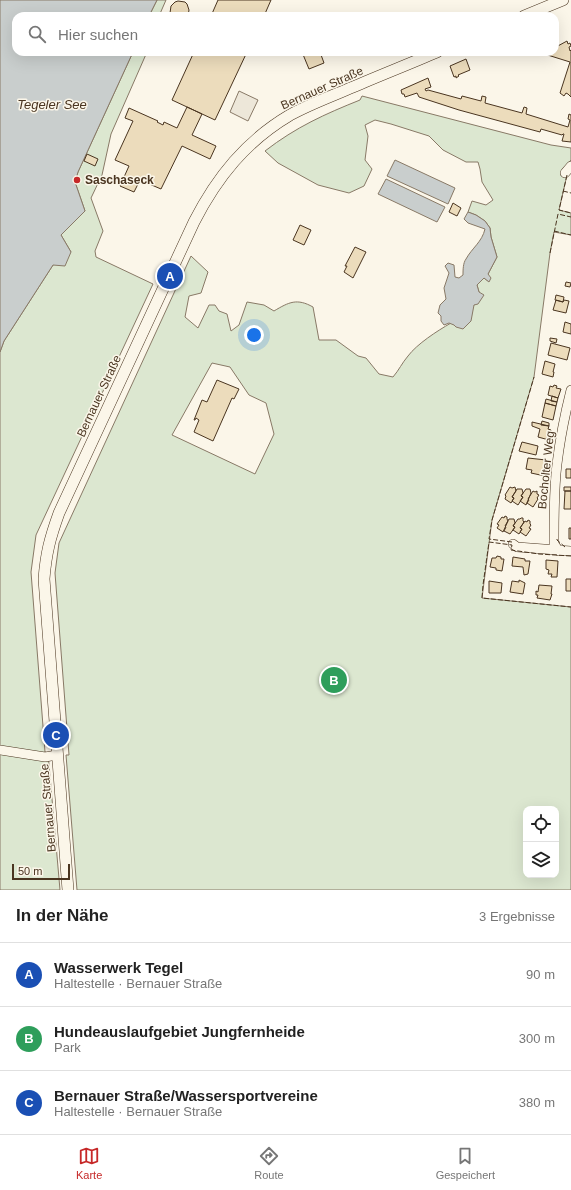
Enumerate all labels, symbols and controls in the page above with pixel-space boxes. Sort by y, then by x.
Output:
search box [12,12,559,56]
icon: search [26,23,48,45]
text: Hier suchen [58,26,138,43]
street label: Bernauer Straße [279,63,366,112]
water label: Tegeler See [17,97,87,112]
place label: Saschaseck [85,173,154,187]
marker: Saschaseck [72,175,82,185]
pin: A [157,261,183,291]
your location [244,325,264,345]
street label: Bernauer Straße [74,353,124,439]
street label: Bocholter Weg [535,430,557,510]
pin: B [321,665,347,695]
pin: C [43,720,69,750]
street label: Bernauer Straße [37,763,59,853]
map controls [523,806,559,878]
button: locate [523,806,559,842]
button: layers [523,842,559,878]
scale bar [12,862,70,881]
text: 50 m [18,865,42,877]
text: In der Nähe [16,906,109,925]
text: 3 Ergebnisse [479,909,555,924]
text: Wasserwerk Tegel [54,959,183,976]
text: A [24,967,34,982]
text: 90 m [526,967,555,982]
text: Haltestelle · Bernauer Straße [54,976,222,991]
text: Hundeauslaufgebiet Jungfernheide [54,1023,305,1040]
text: B [24,1031,34,1046]
text: 300 m [519,1031,555,1046]
text: Park [54,1040,81,1055]
text: Bernauer Straße/Wassersportvereine [54,1087,318,1104]
text: C [24,1095,34,1110]
text: 380 m [519,1095,555,1110]
text: Haltestelle · Bernauer Straße [54,1104,222,1119]
tab: Karte [76,1145,102,1181]
tab: Route [254,1145,284,1181]
tab: Gespeichert [436,1145,495,1181]

